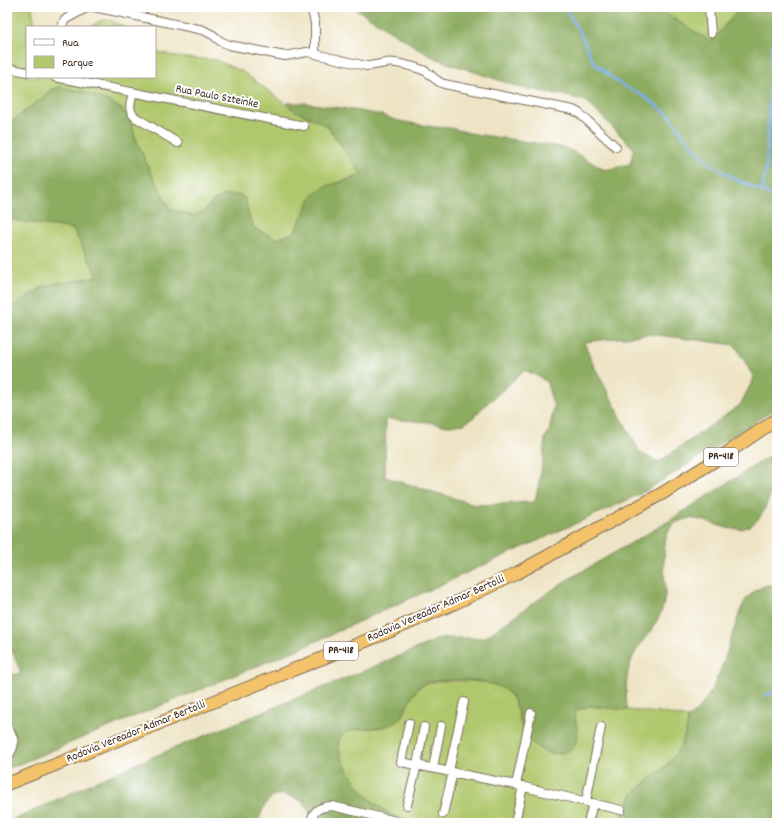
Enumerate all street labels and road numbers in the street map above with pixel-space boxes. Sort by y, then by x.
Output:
street label: Rua Paulo Szteinke [174,81,260,113]
road number: PR-418 [704,448,738,466]
street label: Rodovia Vereador Admar Bertolli [365,571,507,647]
road number: PR-418 [324,642,358,660]
street label: Rodovia Vereador Admar Bertolli [64,696,208,768]

